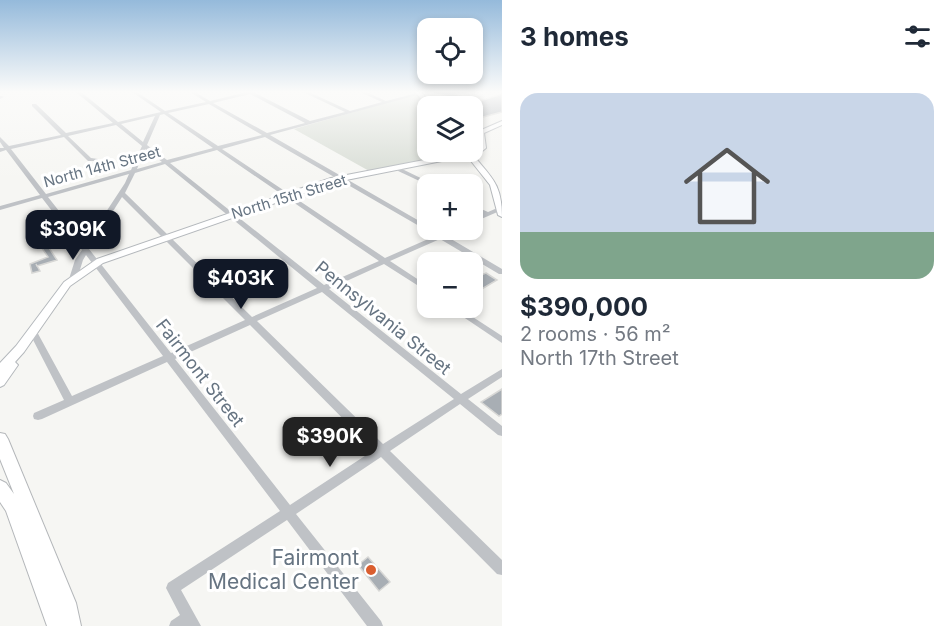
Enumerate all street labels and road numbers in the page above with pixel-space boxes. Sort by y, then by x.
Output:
street label: North 14th Street [41,142,163,191]
street label: North 15th Street [229,170,349,223]
street label: Pennsylvania Street [311,256,455,379]
street label: Fairmont Street [152,315,249,431]

